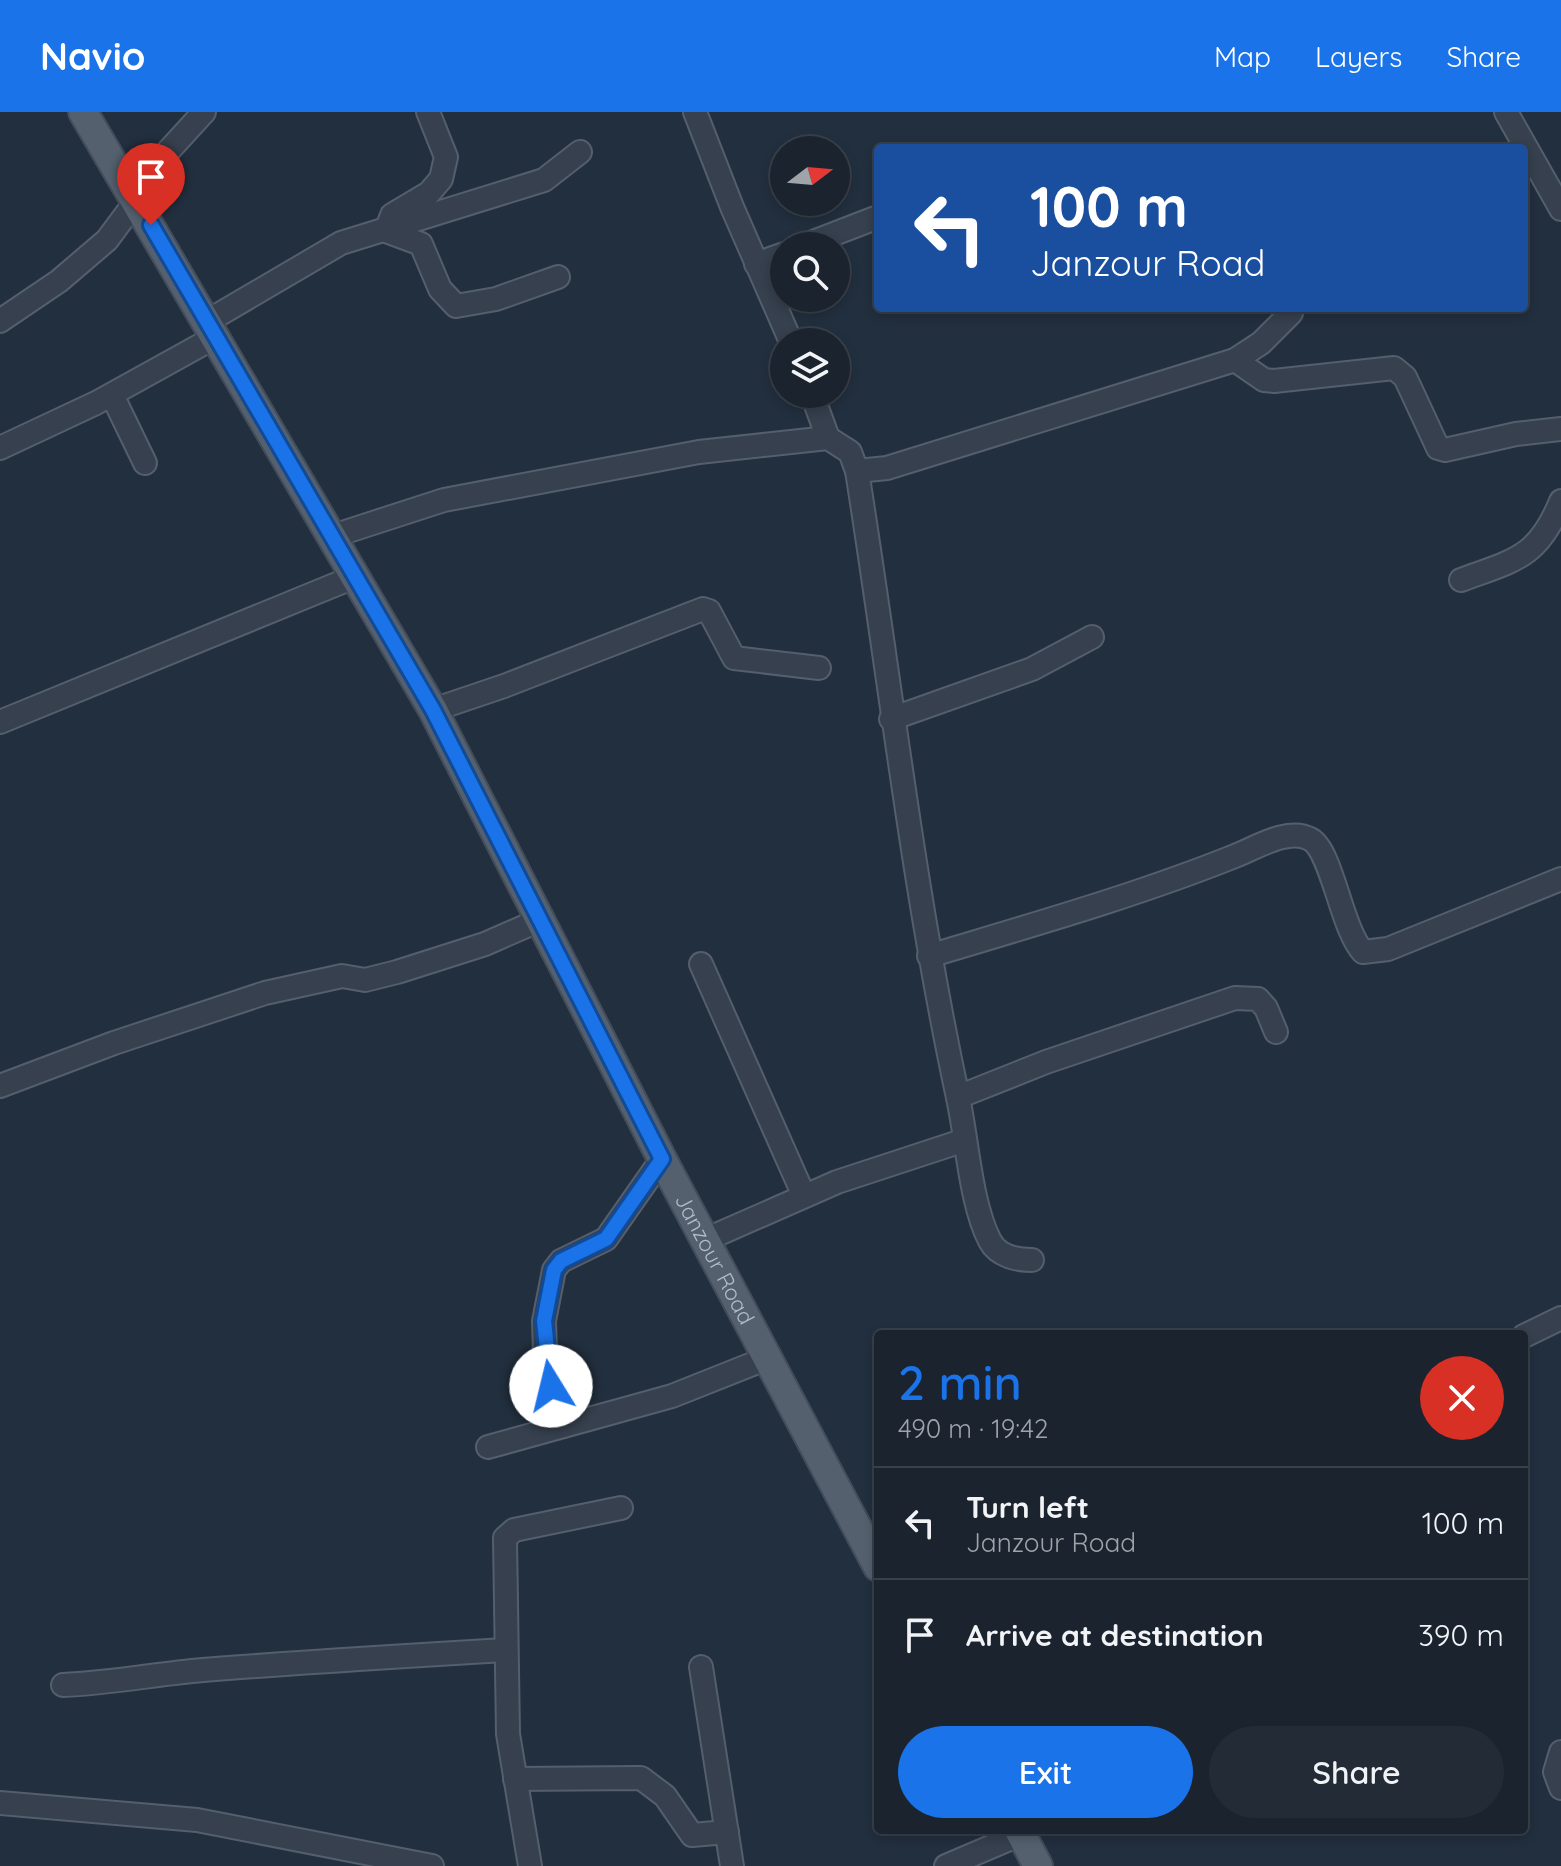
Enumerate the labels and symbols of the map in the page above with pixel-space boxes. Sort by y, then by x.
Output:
north arrow [770,136,850,216]
pin [117,143,185,225]
street label: Janzour Road [669,1189,761,1329]
position arrow [509,1344,593,1428]

